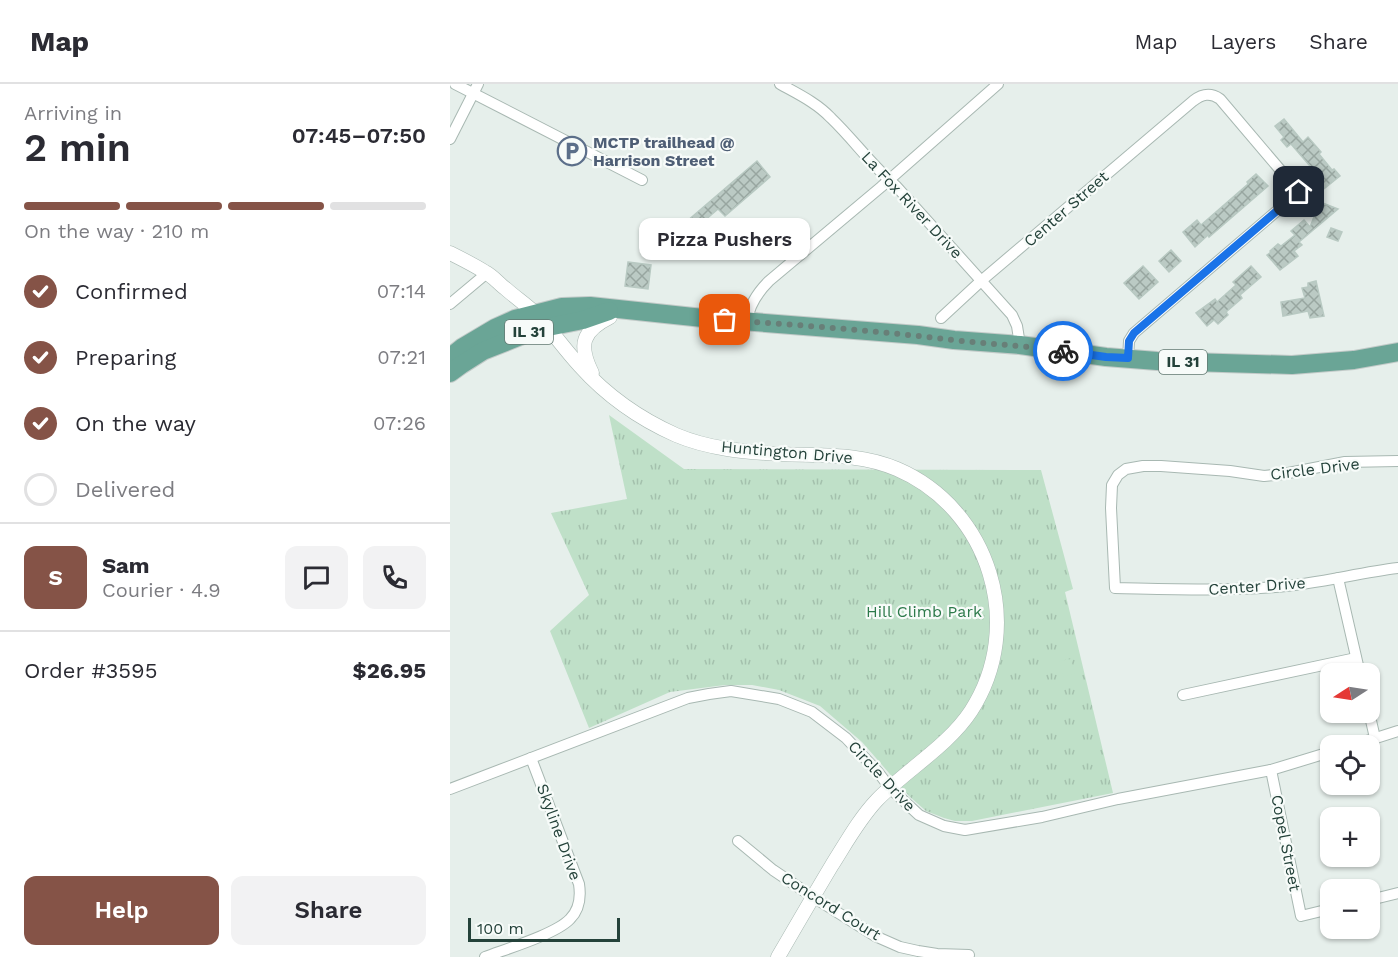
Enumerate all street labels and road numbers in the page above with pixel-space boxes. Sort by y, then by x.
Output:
street label: La Fox River Drive [858,148,966,262]
street label: Center Street [1020,167,1112,251]
road number: IL 31 [505,320,553,344]
road number: IL 31 [1159,350,1207,374]
street label: Huntington Drive [720,437,854,467]
street label: Circle Drive [1269,454,1361,484]
street label: Center Drive [1208,573,1306,599]
street label: Circle Drive [844,737,920,815]
street label: Skyline Drive [533,781,585,883]
street label: Copel Street [1267,793,1305,893]
street label: Concord Court [778,868,885,944]

